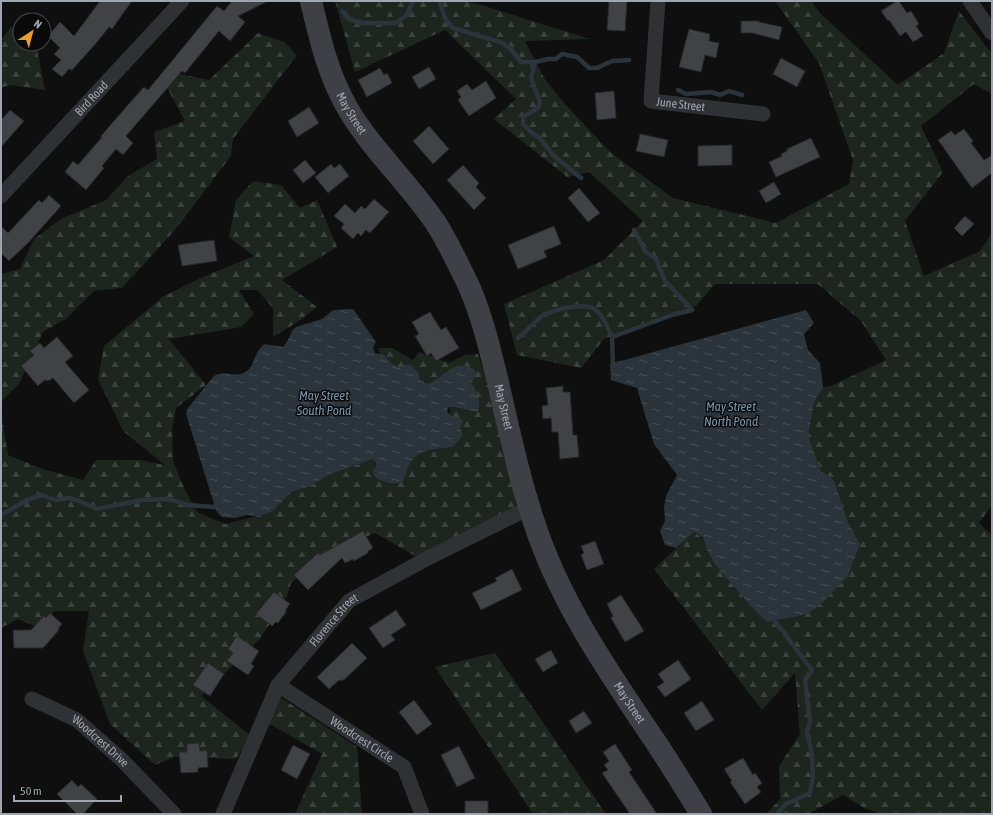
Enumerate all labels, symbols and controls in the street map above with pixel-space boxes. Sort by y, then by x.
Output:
north arrow [12,12,52,52]
text: N [32,17,44,31]
street label: Bird Road [72,78,111,119]
street label: May Street [333,90,370,137]
street label: June Street [655,95,706,114]
street label: May Street [492,383,516,432]
water label: May Street South Pond [296,388,351,418]
water label: May Street North Pond [704,399,758,429]
street label: Florence Street [307,590,361,649]
street label: May Street [611,680,648,727]
street label: Woodcrest Drive [70,712,132,770]
street label: Woodcrest Circle [327,714,396,765]
scale bar [14,777,121,803]
text: 50 m [20,784,42,798]

